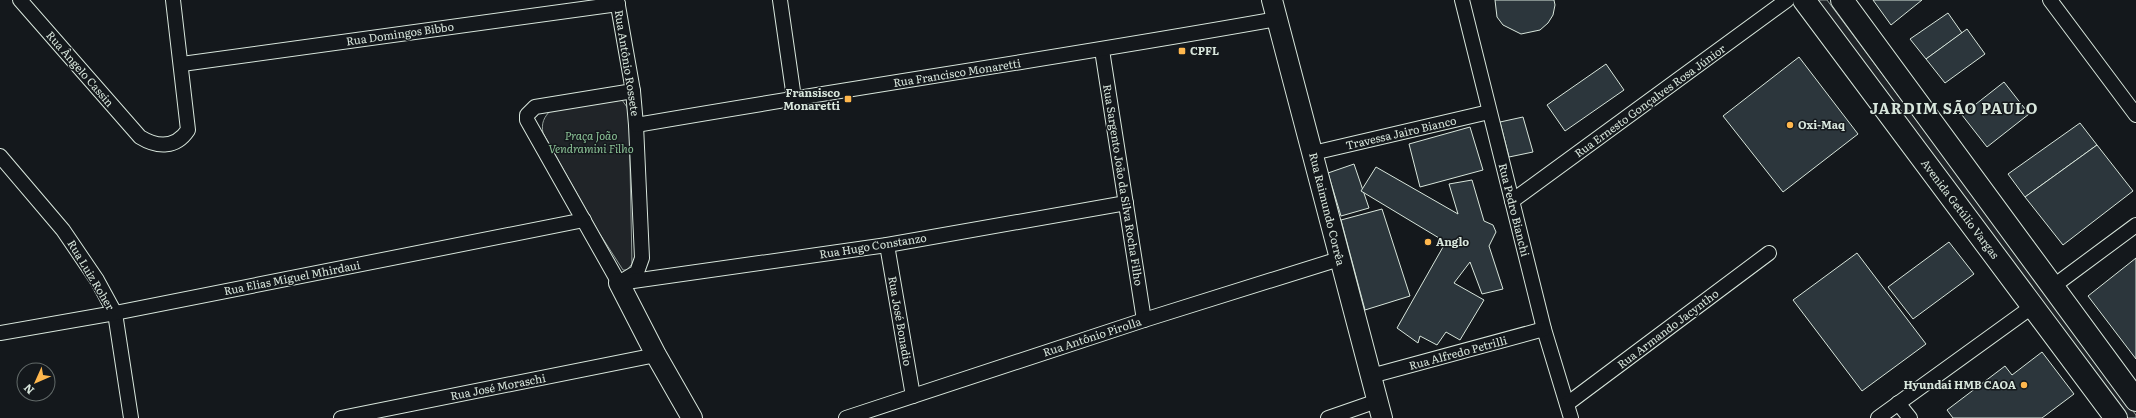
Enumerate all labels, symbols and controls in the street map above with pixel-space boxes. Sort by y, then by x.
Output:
street label: Rua Antônio Rossete [612,9,644,117]
street label: Rua Domingos Bibbo [345,18,455,48]
street label: Rua Ângelo Cassin [43,27,118,110]
street label: Rua Ernesto Gonçalves Rosa Júnior [1571,39,1729,161]
place label: CPFL [1190,42,1219,58]
marker: CPFL [1177,46,1187,56]
street label: Rua Francisco Monaretti [892,54,1022,90]
street label: Rua Sargento João da Silva Rocha Filho [1100,83,1148,287]
place label: Fransisco Monaretti [783,84,840,113]
marker: Fransisco Monaretti [843,94,853,104]
district label: JARDIM SÃO PAULO [1870,96,2038,119]
street label: Travessa Jairo Bianco [1344,111,1458,153]
place label: Oxi-Maq [1798,116,1845,132]
marker: Oxi-Maq [1785,120,1795,130]
park label: Praça João Vendramini Filho [548,127,634,156]
street label: Rua Raimundo Corrêa [1306,151,1350,267]
street label: Avenida Getúlio Vargas [1918,155,2004,262]
street label: Rua Pedro Bianchi [1496,161,1534,258]
street label: Rua Hugo Constanzo [818,229,928,261]
place label: Anglo [1436,233,1469,249]
street label: Rua Luiz Roher [65,236,120,313]
marker: Anglo [1423,237,1433,247]
street label: Rua Elias Miguel Mhirdaui [222,256,362,298]
street label: Rua José Bonadio [885,275,917,367]
street label: Rua Armando Jacyntho [1613,285,1721,372]
street label: Rua Antônio Pirolla [1040,313,1143,360]
street label: Rua Alfredo Petrilli [1407,331,1509,373]
north arrow [16,362,56,402]
street label: Rua José Moraschi [449,369,547,403]
place label: Hyundai HMB CAOA [1904,376,2017,392]
marker: Hyundai HMB CAOA [2019,380,2029,390]
text: N [19,381,37,399]

